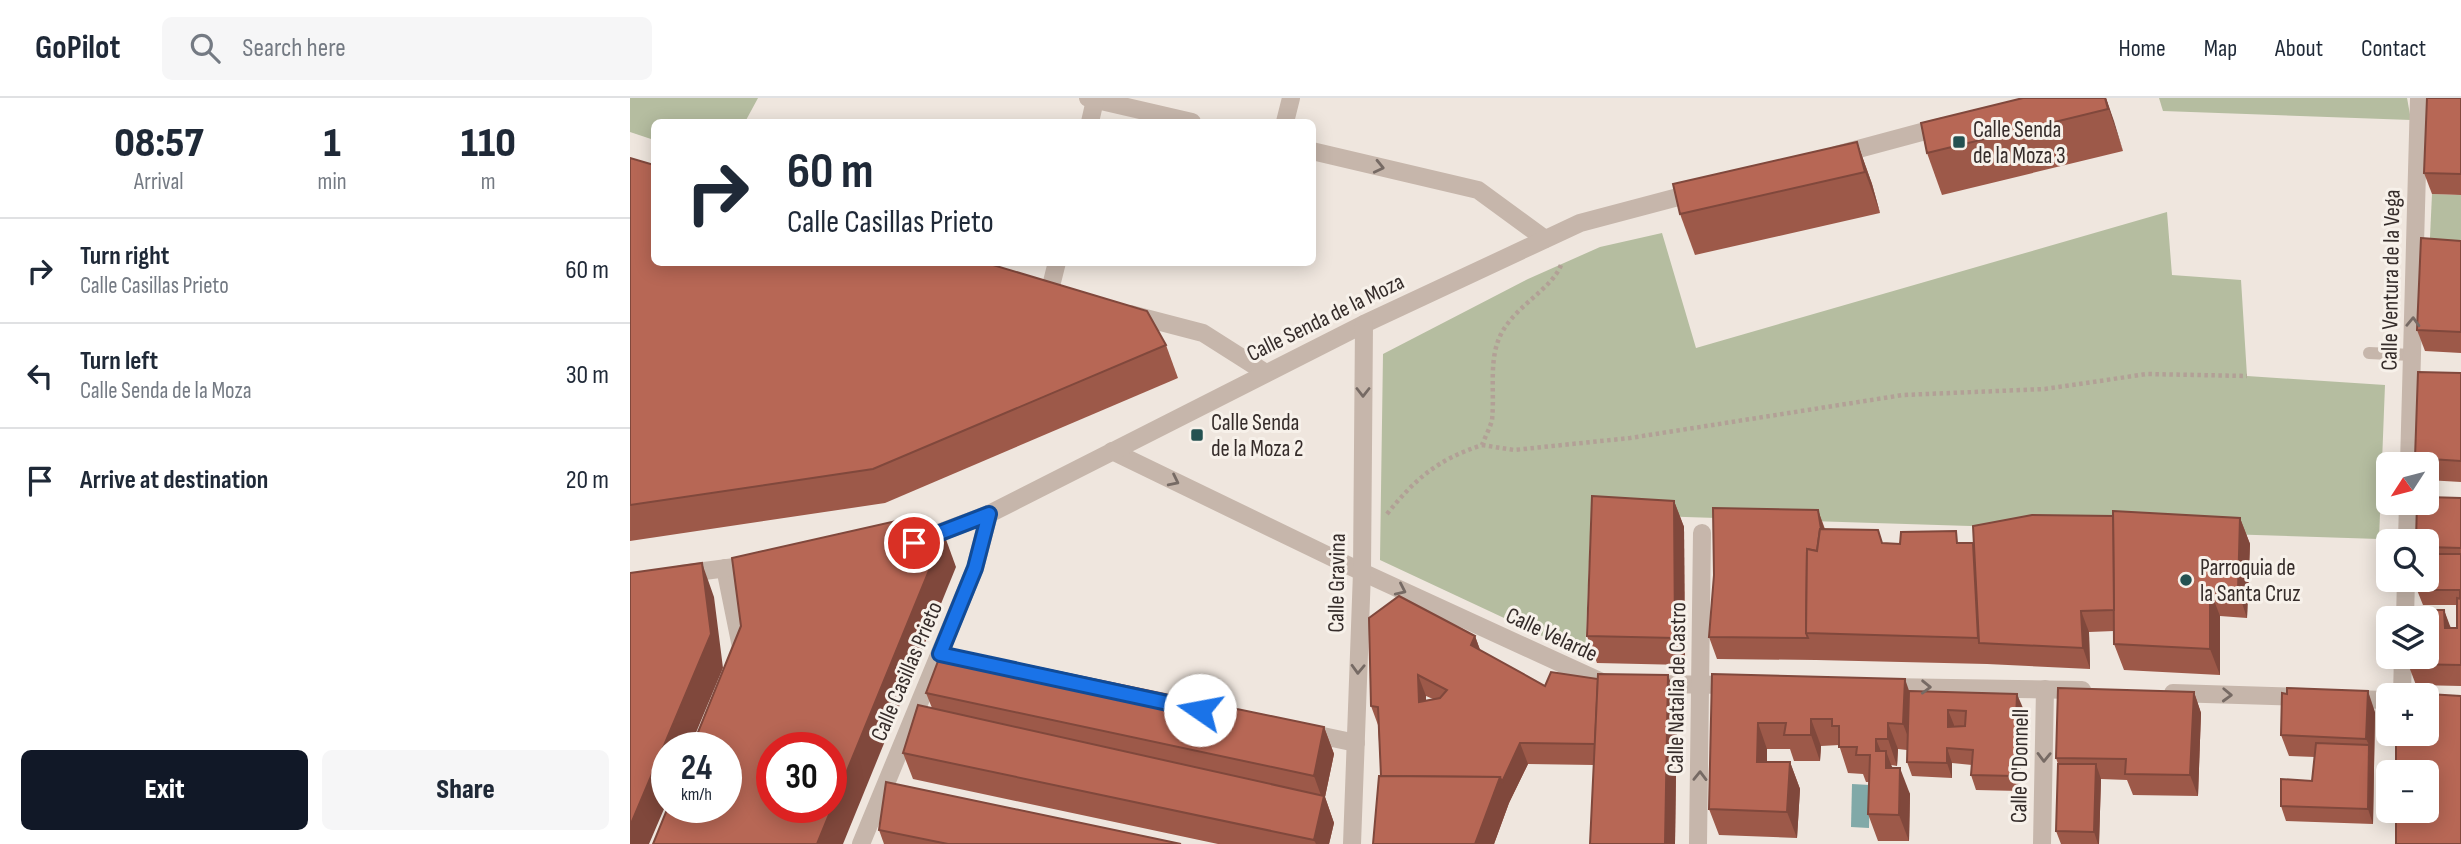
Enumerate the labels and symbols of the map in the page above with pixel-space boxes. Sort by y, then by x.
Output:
place label: Calle Senda de la Moza 3 [1973,116,2066,170]
marker: Calle Senda de la Moza 3 [1951,134,1967,150]
one-way arrow [1373,158,1385,173]
street label: Calle Ventura de la Vega [2375,189,2407,371]
street label: Calle Senda de la Moza [1242,268,1409,368]
one-way arrow [2405,316,2421,327]
one-way arrow [1355,387,1371,398]
place label: Calle Senda de la Moza 2 [1211,409,1304,463]
marker: Calle Senda de la Moza 2 [1189,427,1205,443]
north arrow [2376,452,2440,514]
one-way arrow [1167,473,1179,487]
pin [884,513,944,573]
street label: Calle Gravina [1322,533,1352,633]
place label: Parroquia de la Santa Cruz [2200,554,2300,608]
marker: Parroquia de la Santa Cruz [2178,572,2194,588]
one-way arrow [1394,582,1406,596]
street label: Calle Casillas Prieto [865,597,949,745]
street label: Calle Velarde [1501,601,1602,668]
street label: Calle Natalia de Castro [1661,602,1692,774]
one-way arrow [1351,663,1366,674]
position arrow [1163,673,1237,747]
one-way arrow [1921,680,1932,695]
one-way arrow [2222,687,2233,702]
street label: Calle O'Donnell [2005,709,2035,823]
speed limit sign: 30 [756,732,847,823]
one-way arrow [2036,752,2051,763]
one-way arrow [1692,770,1707,781]

